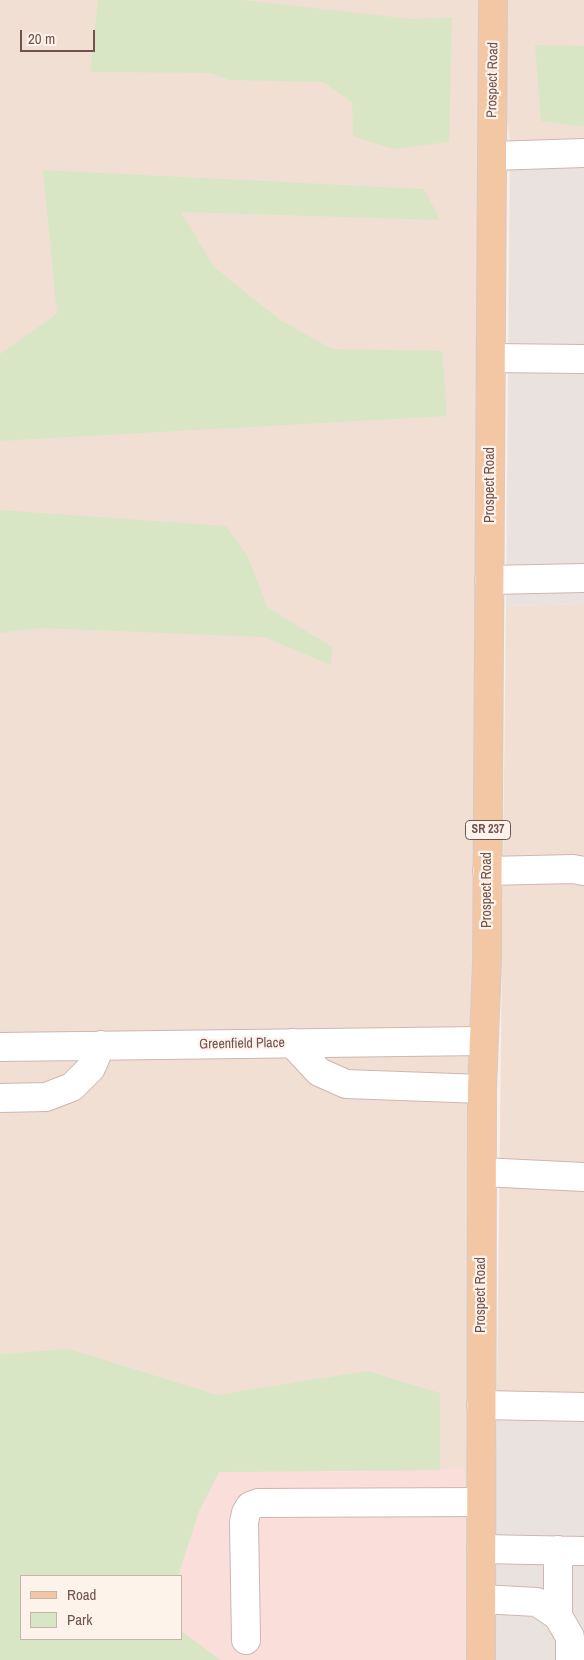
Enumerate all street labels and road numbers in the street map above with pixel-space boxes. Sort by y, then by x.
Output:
street label: Prospect Road [484,42,502,118]
street label: Prospect Road [482,447,498,523]
road number: SR 237 [466,820,510,840]
street label: Prospect Road [479,852,495,928]
street label: Greenfield Place [199,1035,285,1053]
street label: Prospect Road [473,1257,489,1333]

